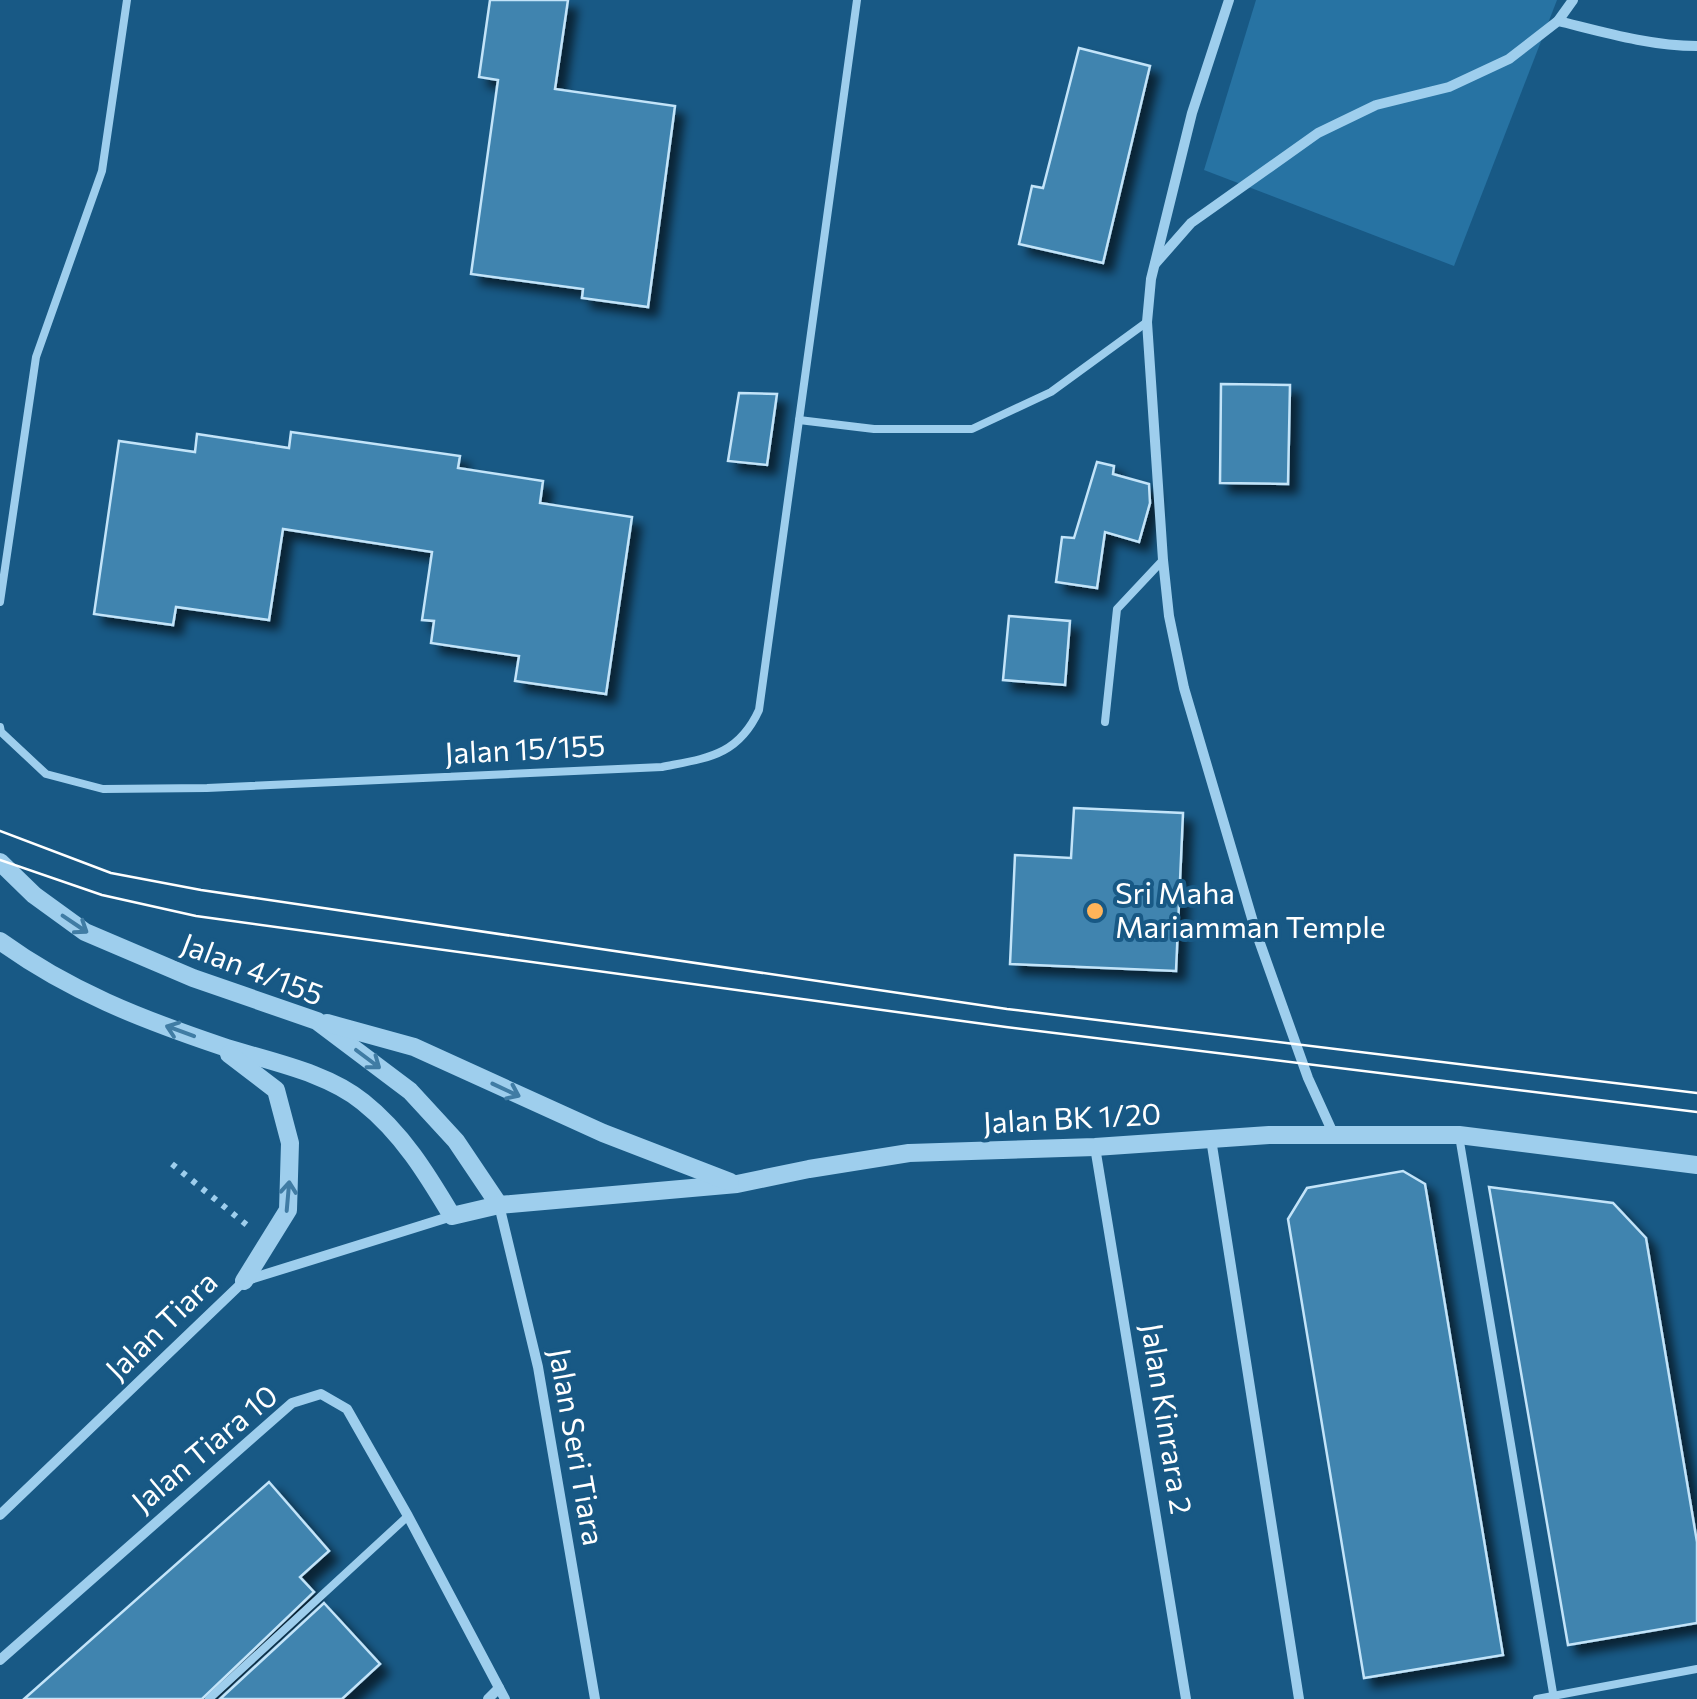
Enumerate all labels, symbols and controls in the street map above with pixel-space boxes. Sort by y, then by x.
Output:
street label: Jalan 15/155 [444,725,606,770]
place label: Sri Maha Mariamman Temple [1115,873,1386,944]
marker: Sri Maha Mariamman Temple [1084,900,1106,922]
one-way arrow [60,913,88,934]
street label: Jalan 4/155 [177,924,329,1012]
one-way arrow [166,1021,197,1039]
one-way arrow [354,1049,381,1070]
one-way arrow [490,1081,520,1100]
street label: Jalan BK 1/20 [982,1093,1162,1140]
one-way arrow [278,1180,297,1213]
street label: Jalan Tiara [97,1262,224,1386]
street label: Jalan Kinrara 2 [1135,1320,1202,1517]
street label: Jalan Seri Tiara [543,1345,614,1548]
street label: Jalan Tiara 10 [123,1375,284,1519]

